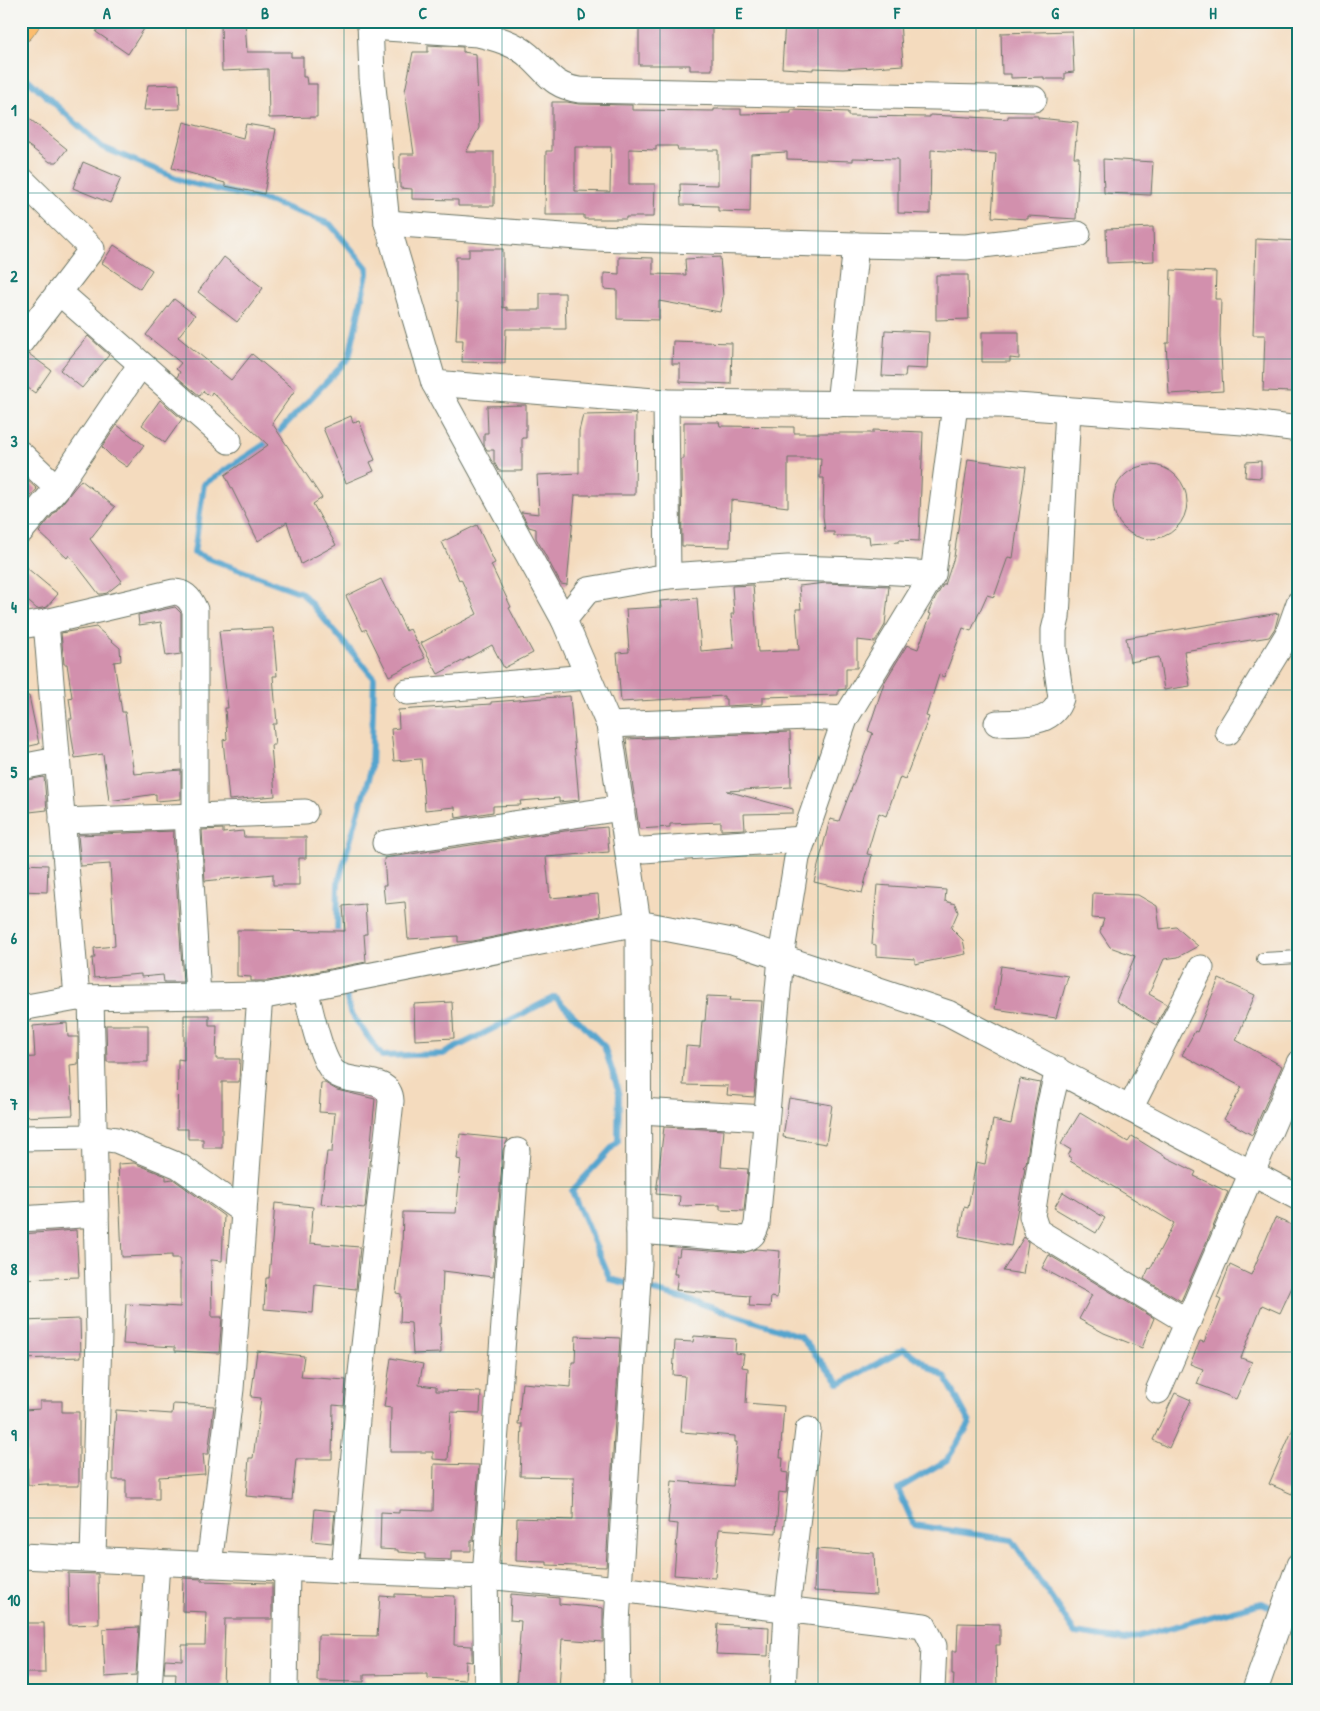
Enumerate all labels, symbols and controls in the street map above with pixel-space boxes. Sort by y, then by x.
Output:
text: A [103,2,111,24]
text: B [261,2,269,24]
text: C [419,2,428,24]
text: D [577,2,585,24]
text: E [735,2,743,24]
text: F [893,2,901,24]
text: G [1051,2,1059,24]
text: H [1209,2,1217,24]
text: 1 [11,99,17,121]
text: 2 [10,265,18,287]
text: 3 [10,430,18,452]
text: 4 [11,596,17,618]
text: 5 [11,761,18,783]
text: 6 [11,927,18,949]
text: 7 [9,1093,18,1115]
text: 8 [11,1258,18,1280]
text: 9 [11,1424,17,1446]
text: 10 [8,1589,20,1611]

